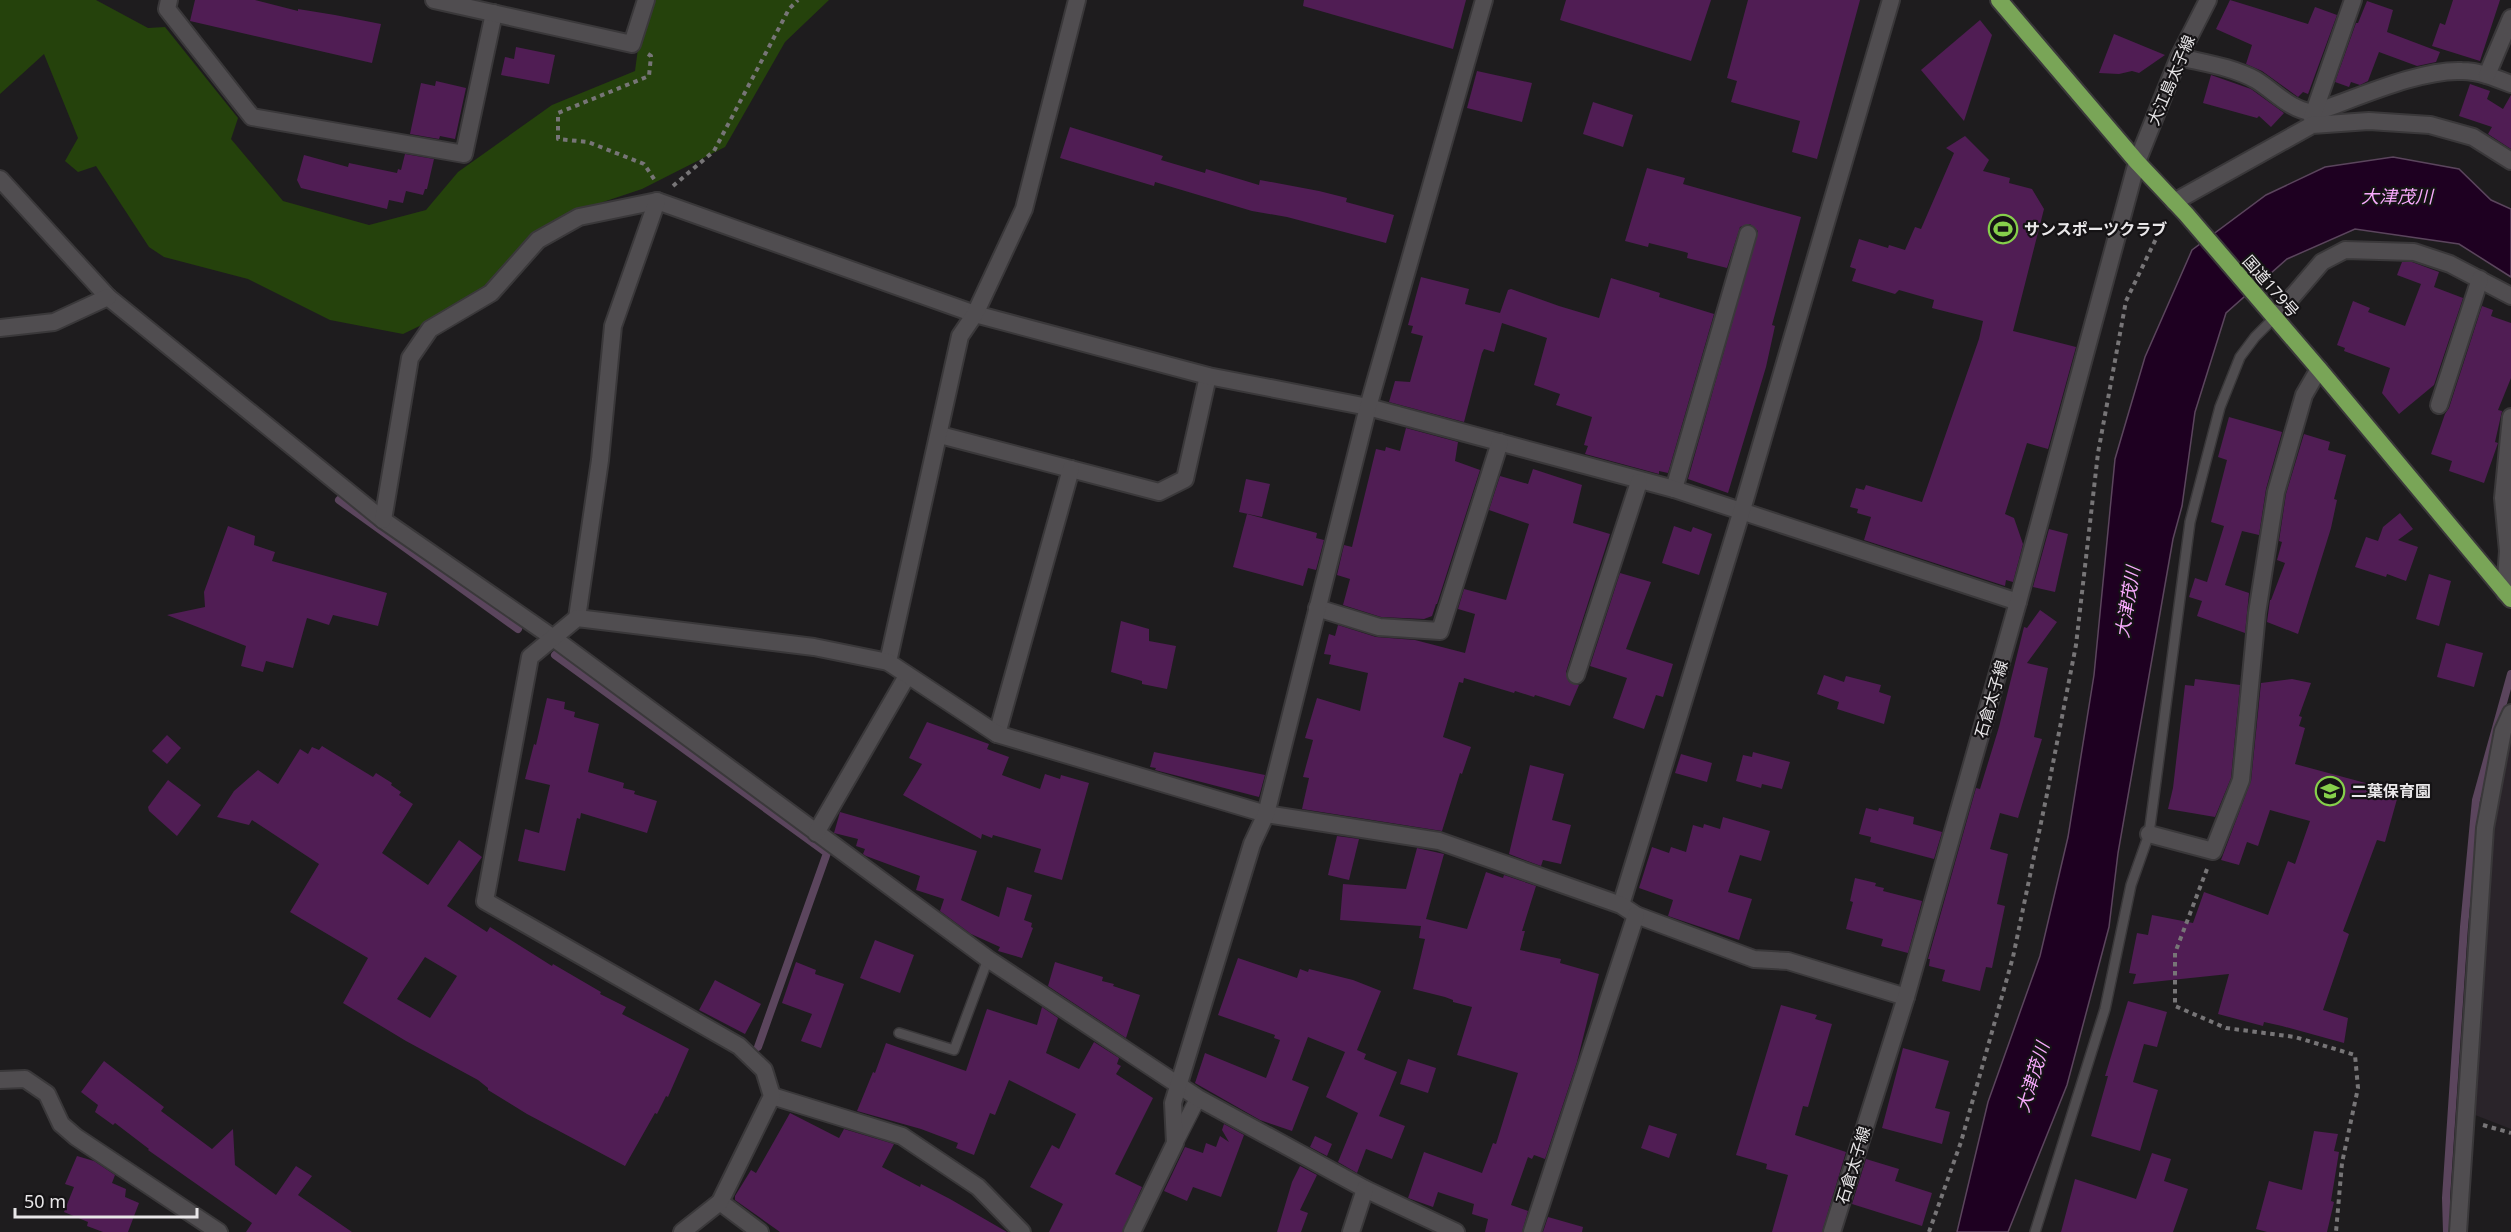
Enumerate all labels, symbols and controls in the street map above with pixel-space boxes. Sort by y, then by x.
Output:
street label: 大江島太子線 [2142,32,2200,128]
water label: 大津茂川 [2361,184,2435,208]
sports icon: サンスポーツクラブ [1987,213,2019,245]
place label: サンスポーツクラブ [2024,218,2167,240]
street label: 国道179号 [2238,250,2304,322]
water label: 大津茂川 [2110,563,2145,639]
street label: 石倉太子線 [1969,658,2013,740]
school or university icon: 二葉保育園 [2314,775,2346,807]
place label: 二葉保育園 [2351,780,2431,802]
water label: 大津茂川 [2010,1037,2055,1115]
street label: 石倉太子線 [1831,1124,1875,1206]
scale bar [15,1181,196,1219]
text: 50 m [24,1189,66,1213]

